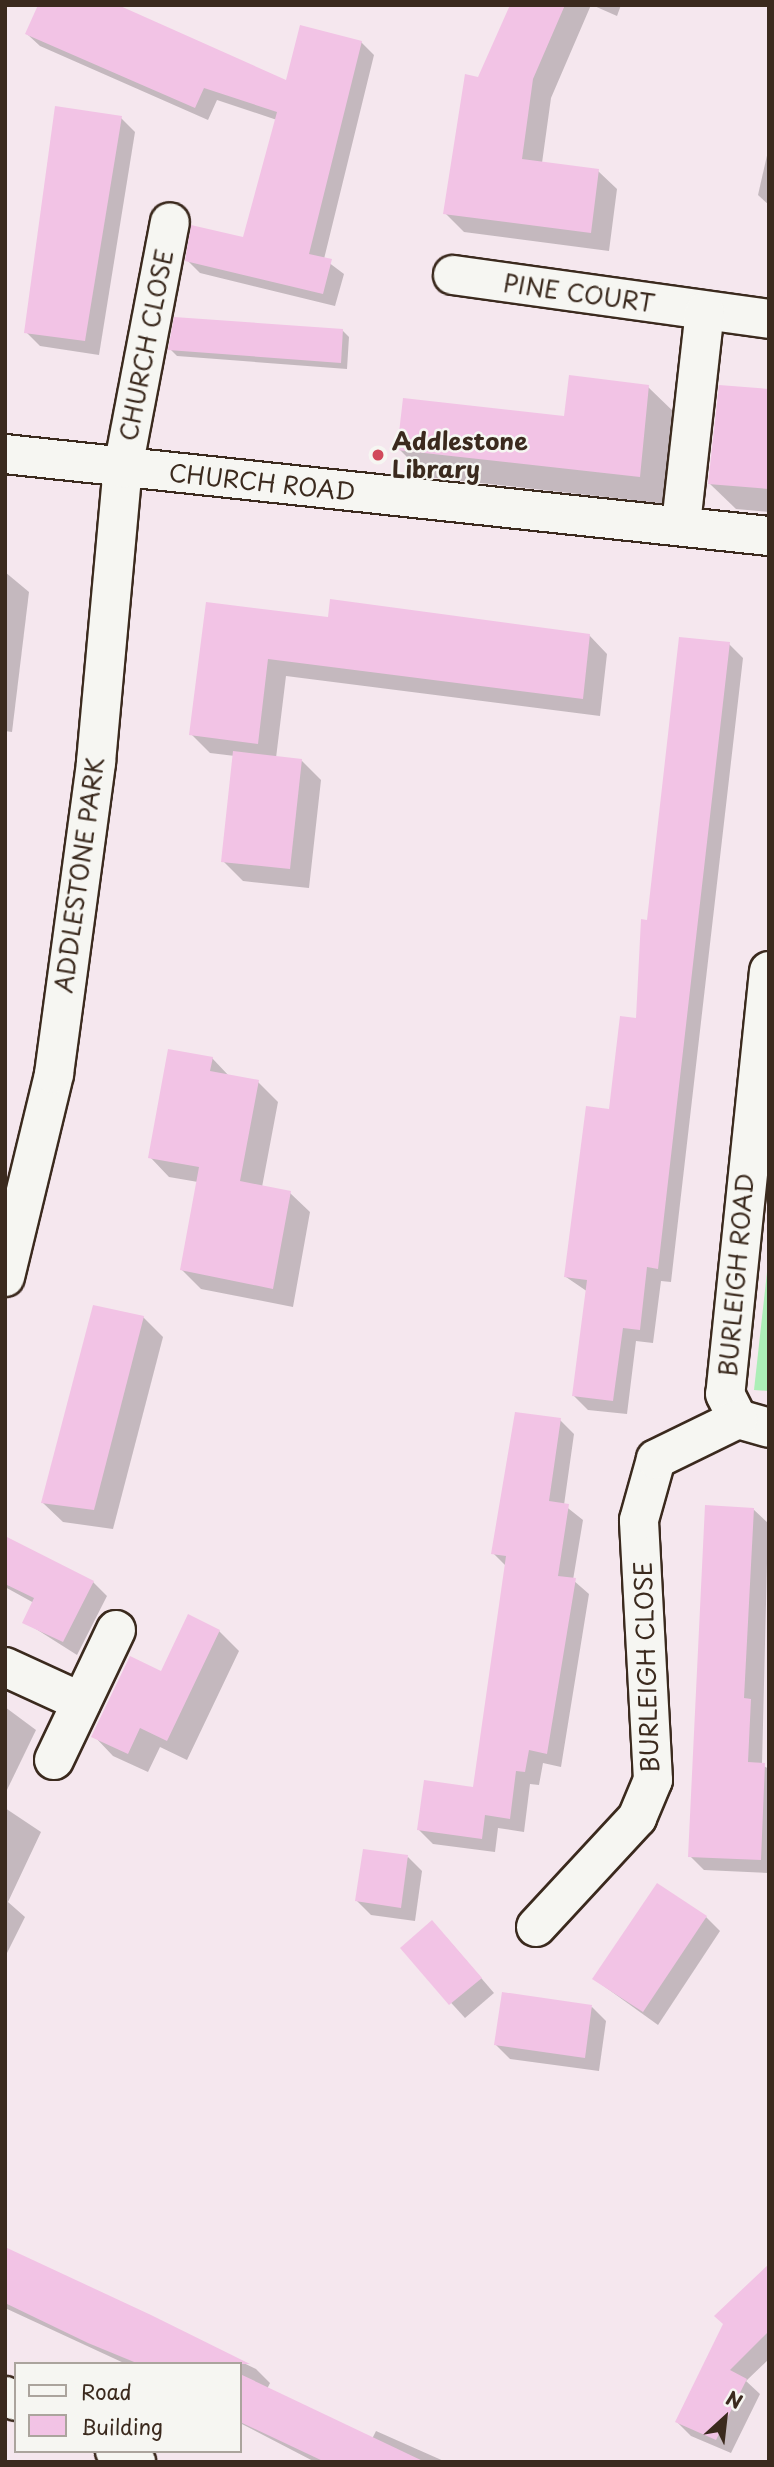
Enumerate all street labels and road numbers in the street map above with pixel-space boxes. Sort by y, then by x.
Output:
street label: CHURCH CLOSE [113,246,179,444]
street label: PINE COURT [502,268,656,318]
street label: CHURCH ROAD [166,458,358,506]
street label: ADDLESTONE PARK [48,755,110,995]
street label: BURLEIGH ROAD [713,1171,759,1379]
street label: BURLEIGH CLOSE [628,1560,664,1774]

